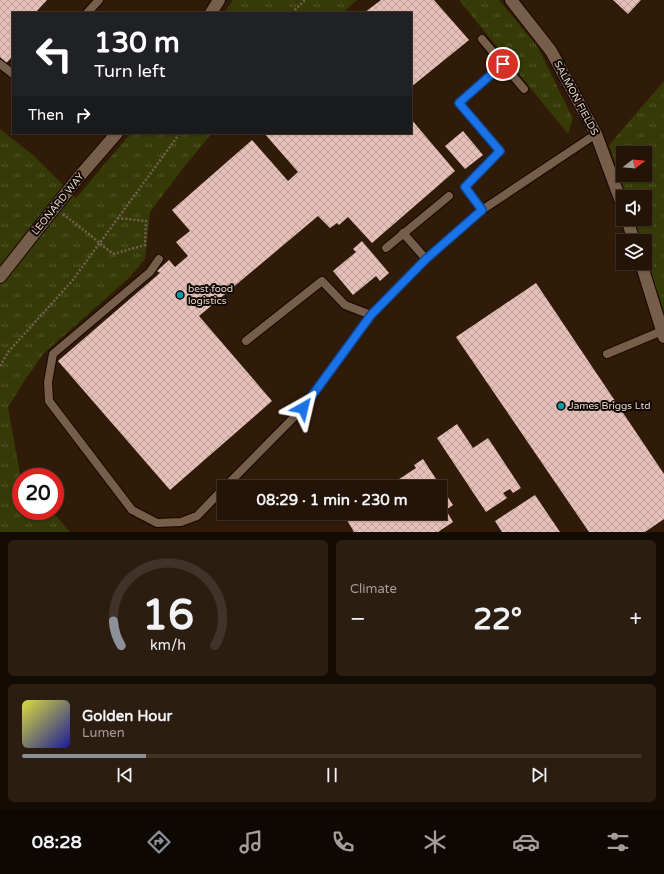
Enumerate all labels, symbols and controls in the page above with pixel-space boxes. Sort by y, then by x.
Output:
text: 130 m [94,26,180,60]
icon: left [28,28,80,80]
pin [486,47,520,81]
icon: arrive [492,53,514,75]
street label: SALMON FIELDS [551,59,601,137]
text: Turn left [94,60,166,82]
icon: right [72,104,94,126]
text: Then [28,106,64,124]
north arrow [616,146,652,182]
map controls [616,146,652,270]
street label: LEONARD WAY [29,170,87,237]
button: sound [616,190,652,226]
button: layers [616,234,652,270]
place label: best food logistics [188,283,233,307]
marker: best food logistics [175,290,185,300]
position arrow [282,387,324,429]
place label: James Briggs Ltd [569,400,651,412]
marker: James Briggs Ltd [556,401,566,411]
speed limit sign: 20 [12,468,64,520]
text: 08:29 · 1 min · 230 m [257,491,407,509]
text: Climate [350,581,397,597]
text: 16 [142,591,194,641]
text: 22° [473,601,522,638]
text: − [350,606,366,632]
text: + [630,606,642,632]
text: km/h [150,637,186,654]
text: Golden Hour [82,707,172,725]
text: Lumen [82,725,125,741]
icon: previous [114,764,136,786]
icon: pause [321,764,343,786]
icon: next [528,764,550,786]
icon: directions [145,828,173,856]
icon: music [237,828,265,856]
icon: phone [329,828,357,856]
icon: climate [421,828,449,856]
icon: car [512,828,540,856]
icon: filters [604,828,632,856]
text: 08:28 [32,831,82,853]

